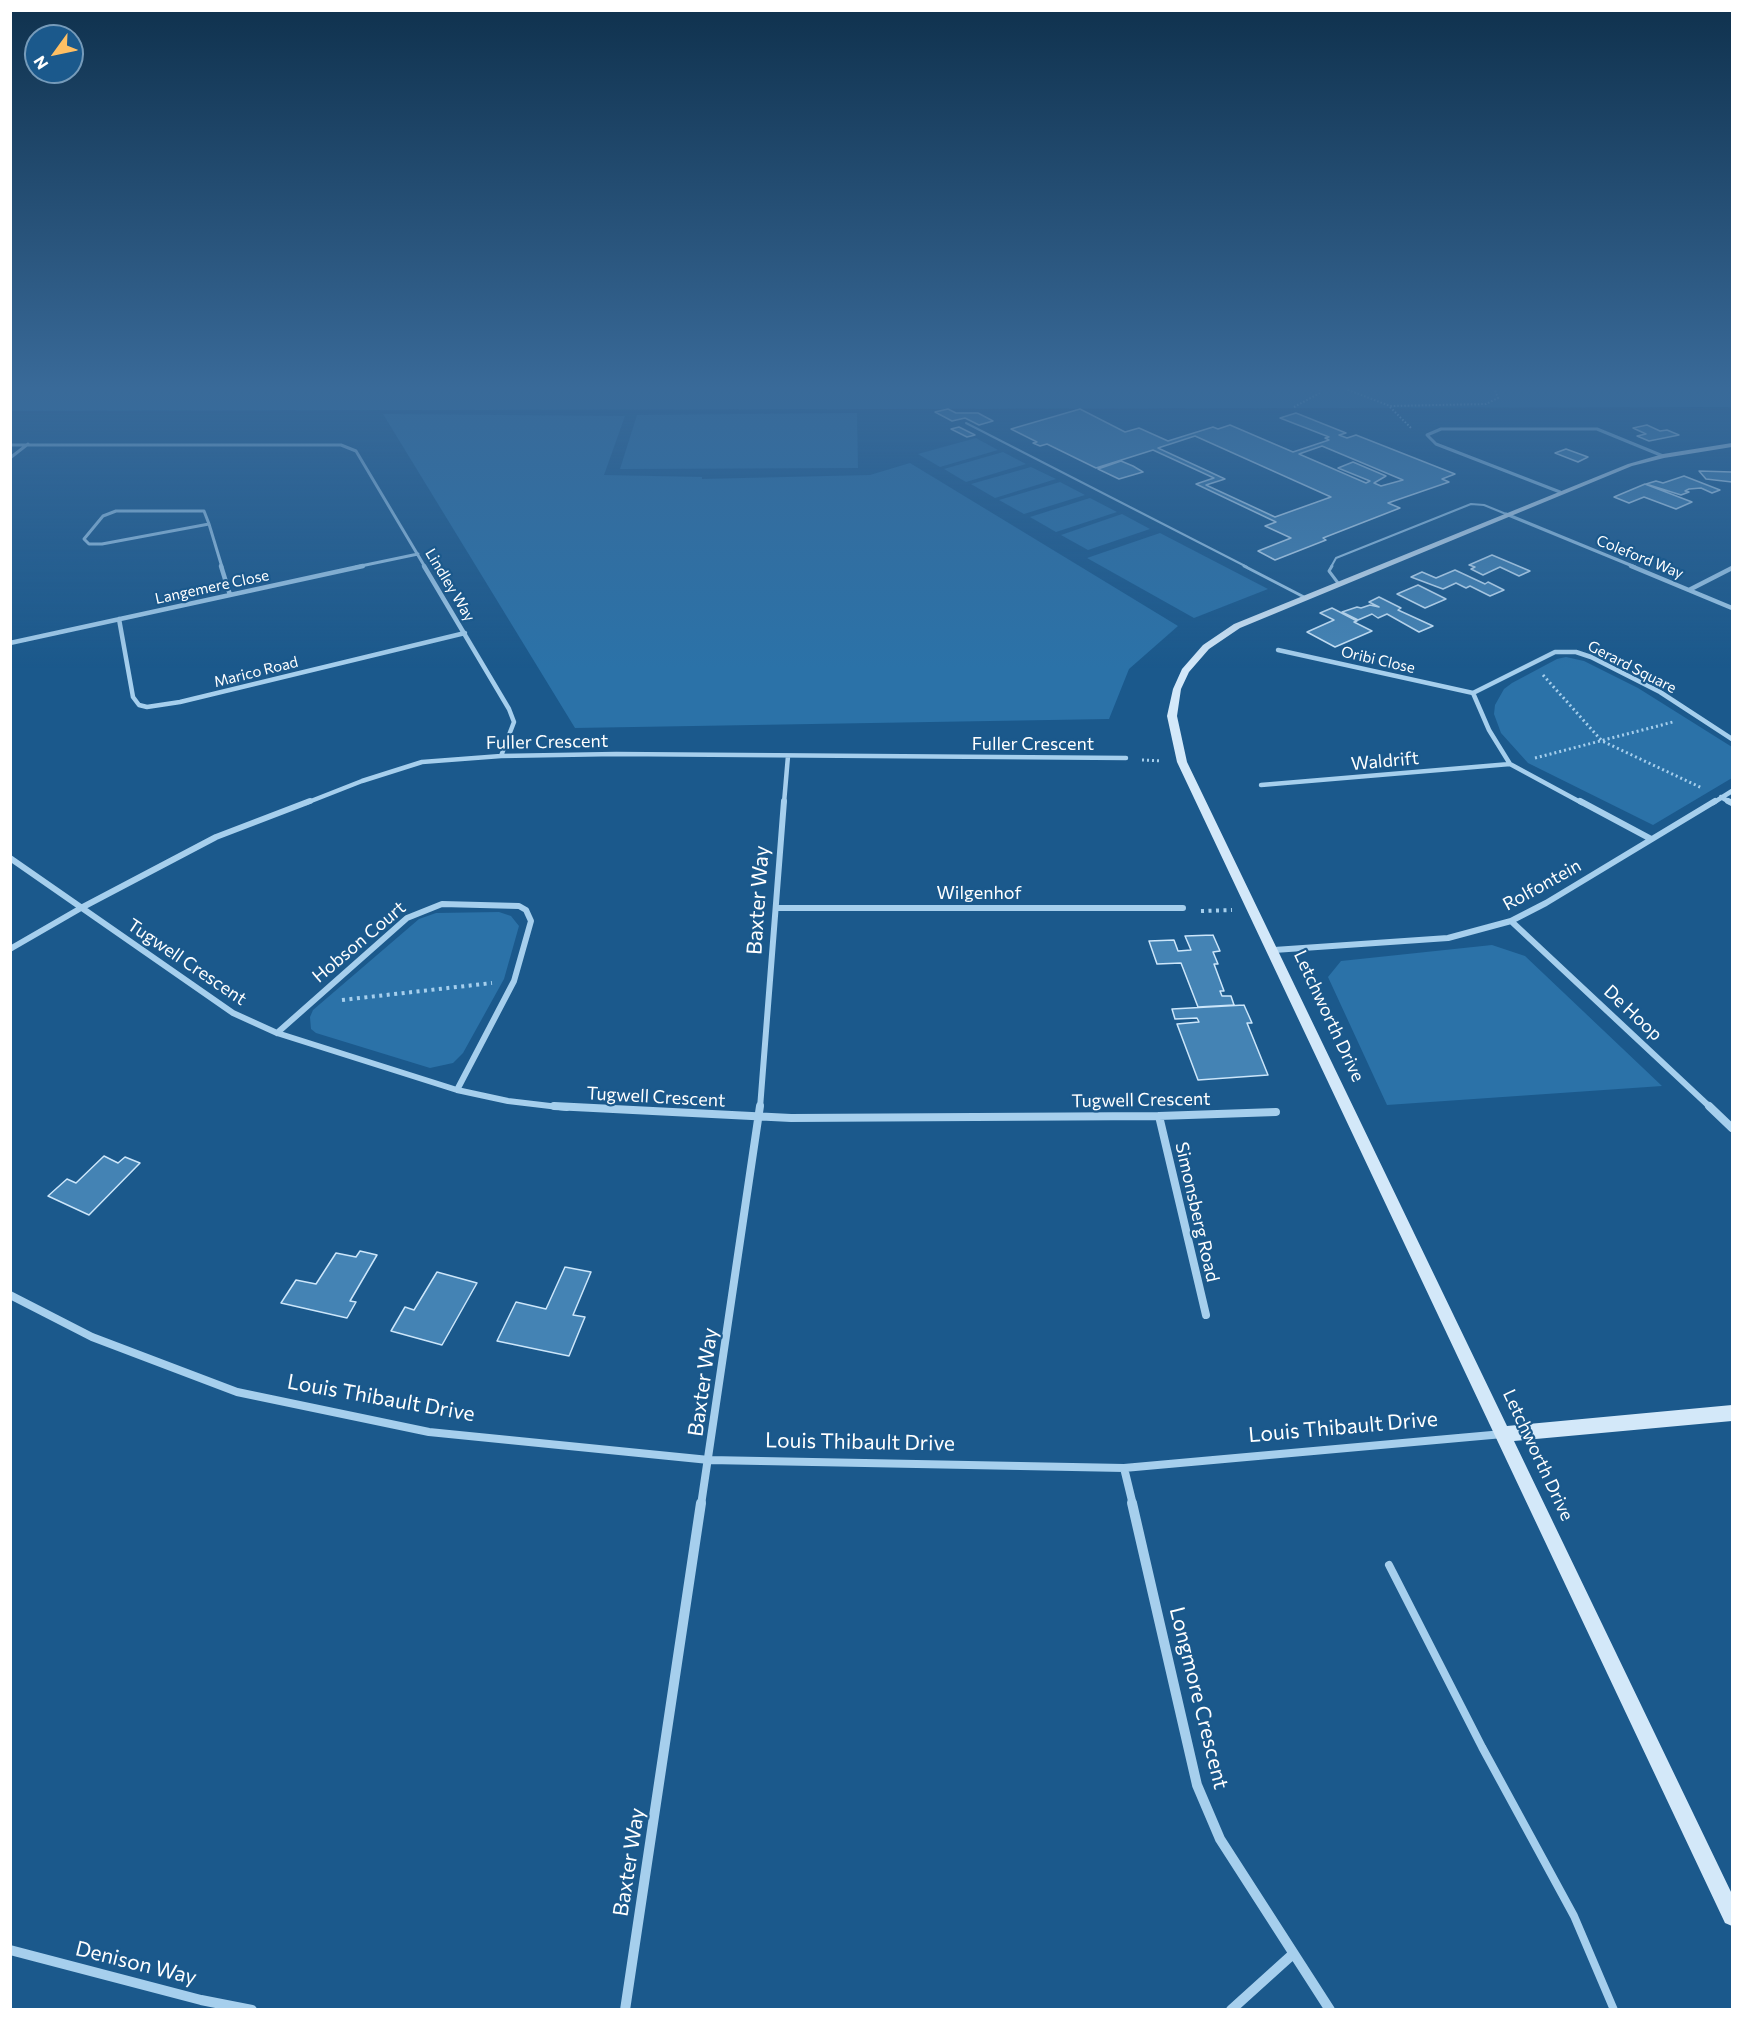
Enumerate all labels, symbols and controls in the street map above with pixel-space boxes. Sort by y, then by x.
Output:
north arrow [24,24,84,84]
text: N [29,53,51,73]
street label: Coleford Way [1594,531,1686,583]
street label: Lindley Way [421,545,479,625]
street label: Langemere Close [153,566,271,608]
street label: Gerard Square [1585,637,1679,697]
street label: Oribi Close [1339,643,1417,677]
street label: Marico Road [212,653,300,691]
street label: Fuller Crescent [486,730,608,754]
street label: Fuller Crescent [972,733,1094,755]
street label: Waldrift [1350,747,1420,775]
street label: Baxter Way [742,844,774,956]
street label: Rolfontein [1499,855,1585,915]
street label: Wilgenhof [937,882,1021,904]
street label: Hobson Court [308,897,410,987]
street label: Tugwell Crescent [123,914,251,1010]
street label: Letchworth Drive [1289,947,1369,1085]
street label: De Hoop [1599,981,1667,1045]
street label: Tugwell Crescent [586,1083,726,1111]
street label: Tugwell Crescent [1071,1088,1211,1112]
street label: Simonsberg Road [1170,1140,1224,1284]
street label: Baxter Way [683,1326,723,1438]
street label: Louis Thibault Drive [285,1369,477,1427]
street label: Letchworth Drive [1498,1386,1578,1524]
street label: Louis Thibault Drive [1247,1406,1439,1448]
street label: Louis Thibault Drive [765,1428,955,1456]
street label: Longmore Crescent [1164,1604,1234,1792]
street label: Baxter Way [608,1806,650,1918]
street label: Denison Way [73,1936,199,1990]

